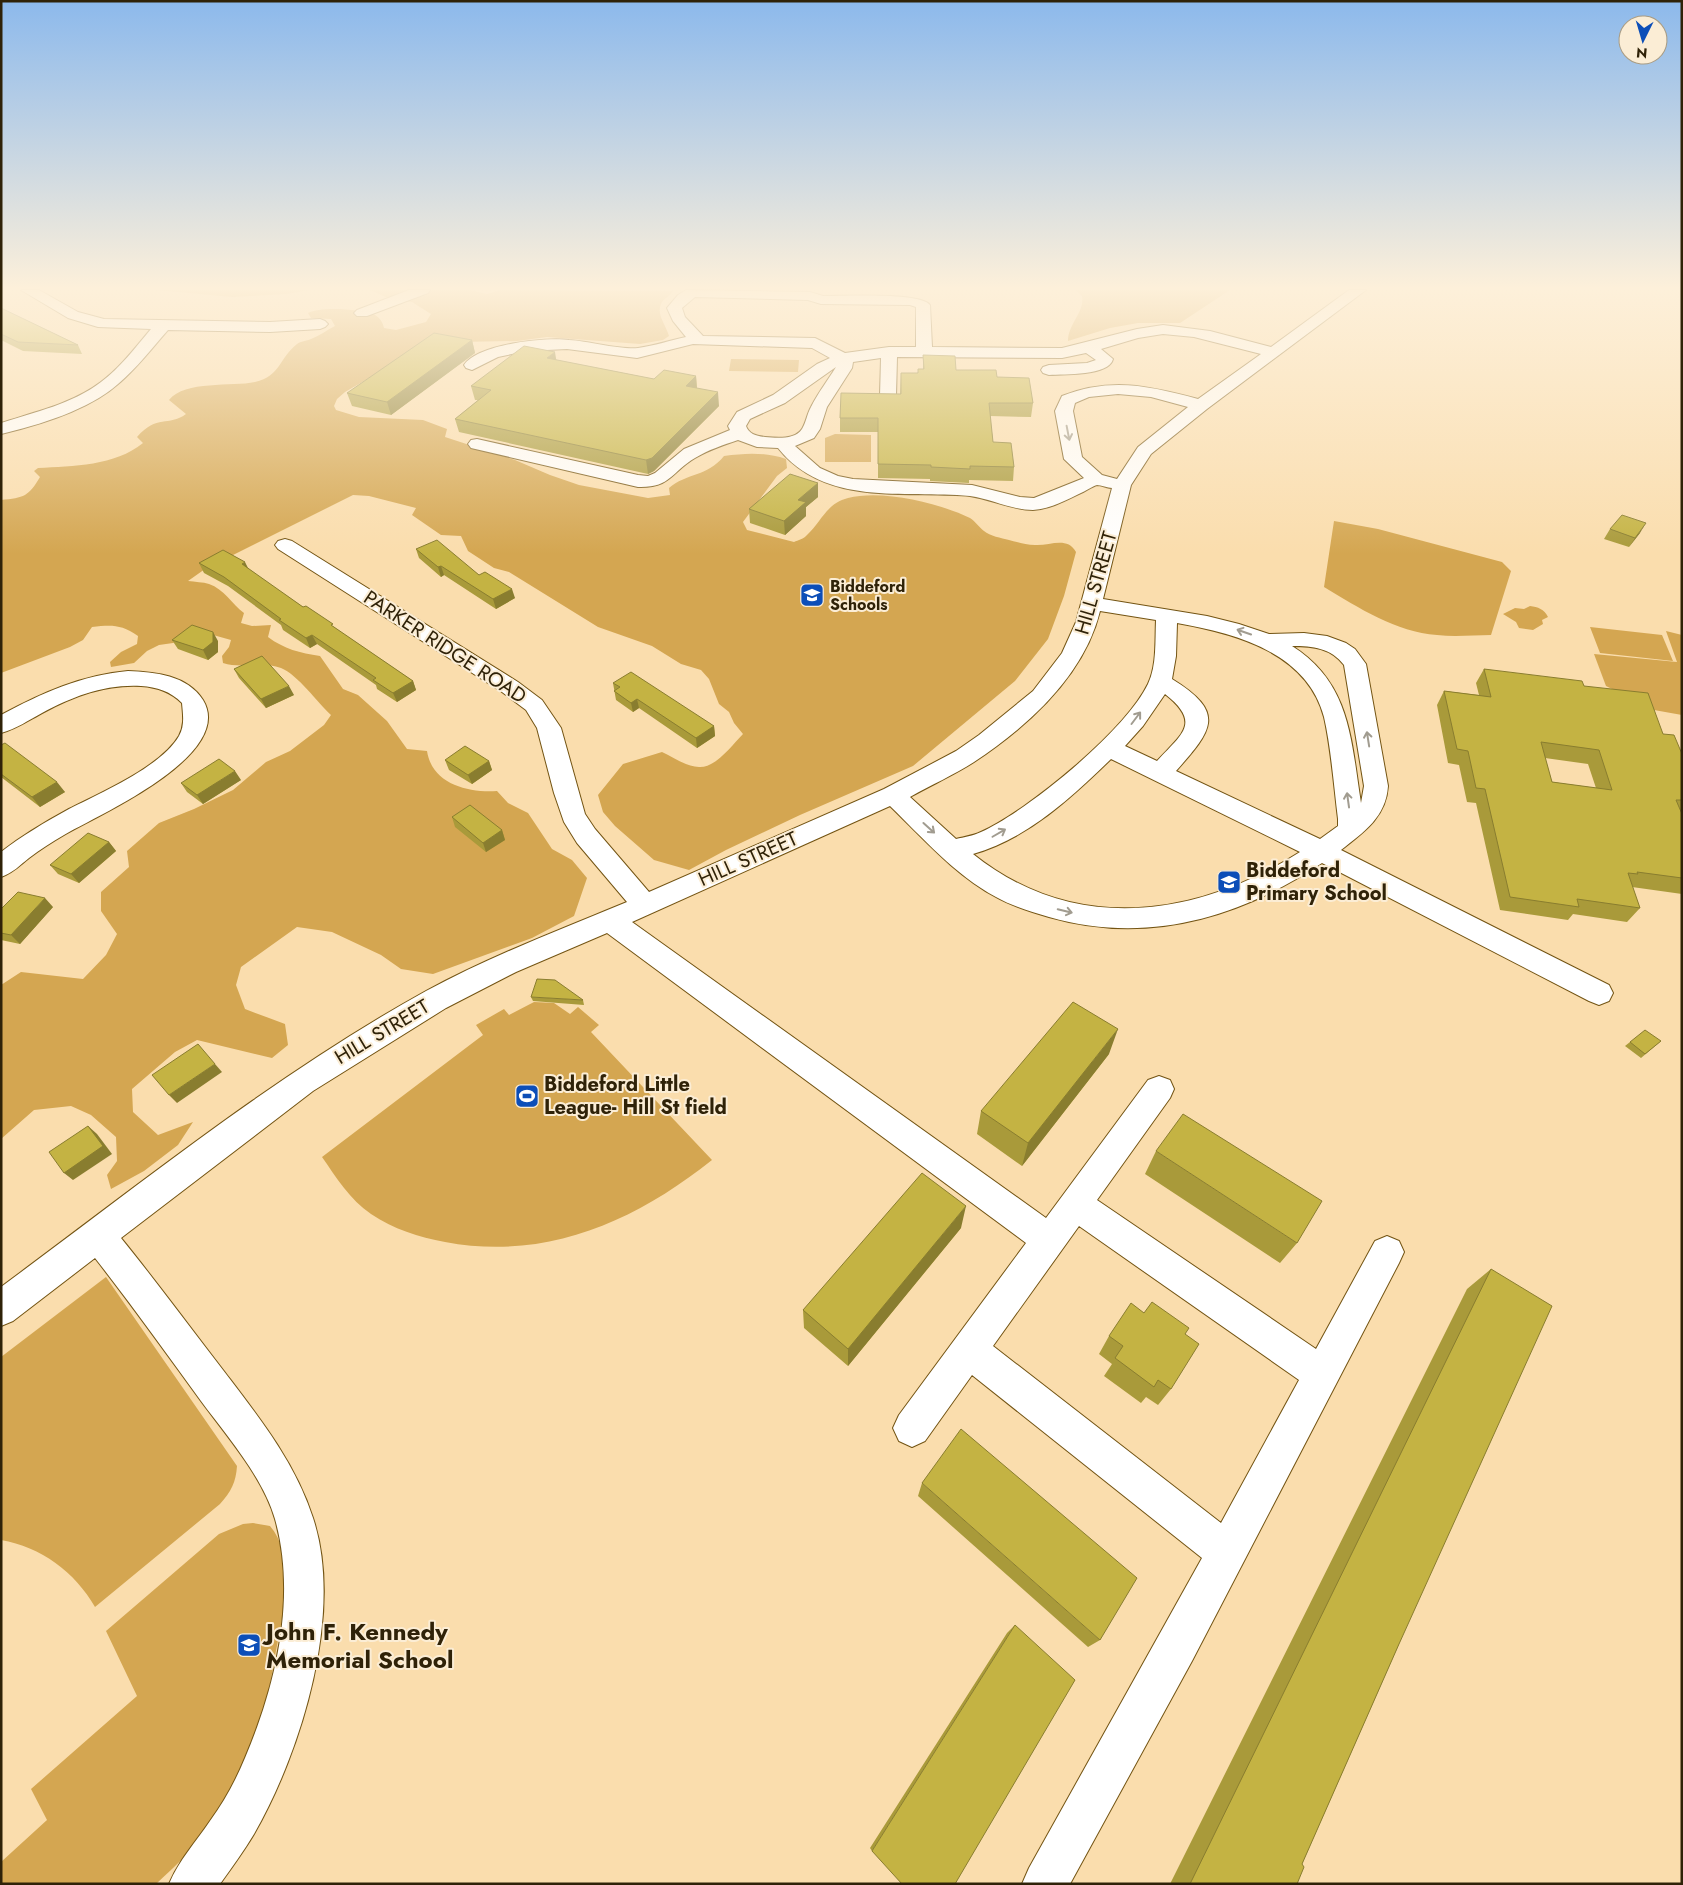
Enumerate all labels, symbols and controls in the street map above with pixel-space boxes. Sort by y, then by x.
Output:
north arrow [1618,15,1668,65]
text: N [1635,43,1648,63]
one-way arrow [1064,425,1074,441]
street label: HILL STREET [1067,527,1125,638]
place label: Biddeford Schools [830,575,905,616]
school or university icon: Biddeford Schools [799,582,825,608]
street label: PARKER RIDGE ROAD [358,583,532,711]
one-way arrow [1236,627,1252,636]
one-way arrow [1131,711,1141,725]
one-way arrow [1363,732,1373,748]
one-way arrow [1342,792,1352,808]
one-way arrow [923,822,936,834]
street label: HILL STREET [694,824,803,894]
one-way arrow [991,828,1005,838]
place label: Biddeford Primary School [1246,856,1387,908]
school or university icon: Biddeford Primary School [1216,869,1242,895]
one-way arrow [1057,907,1073,916]
street label: HILL STREET [329,992,435,1072]
place label: Biddeford Little League- Hill St field [544,1070,727,1122]
sports icon: Biddeford Little League- Hill St field [514,1083,540,1109]
place label: John F. Kennedy Memorial School [262,1614,453,1677]
school or university icon: John F. Kennedy Memorial School [236,1632,262,1658]

